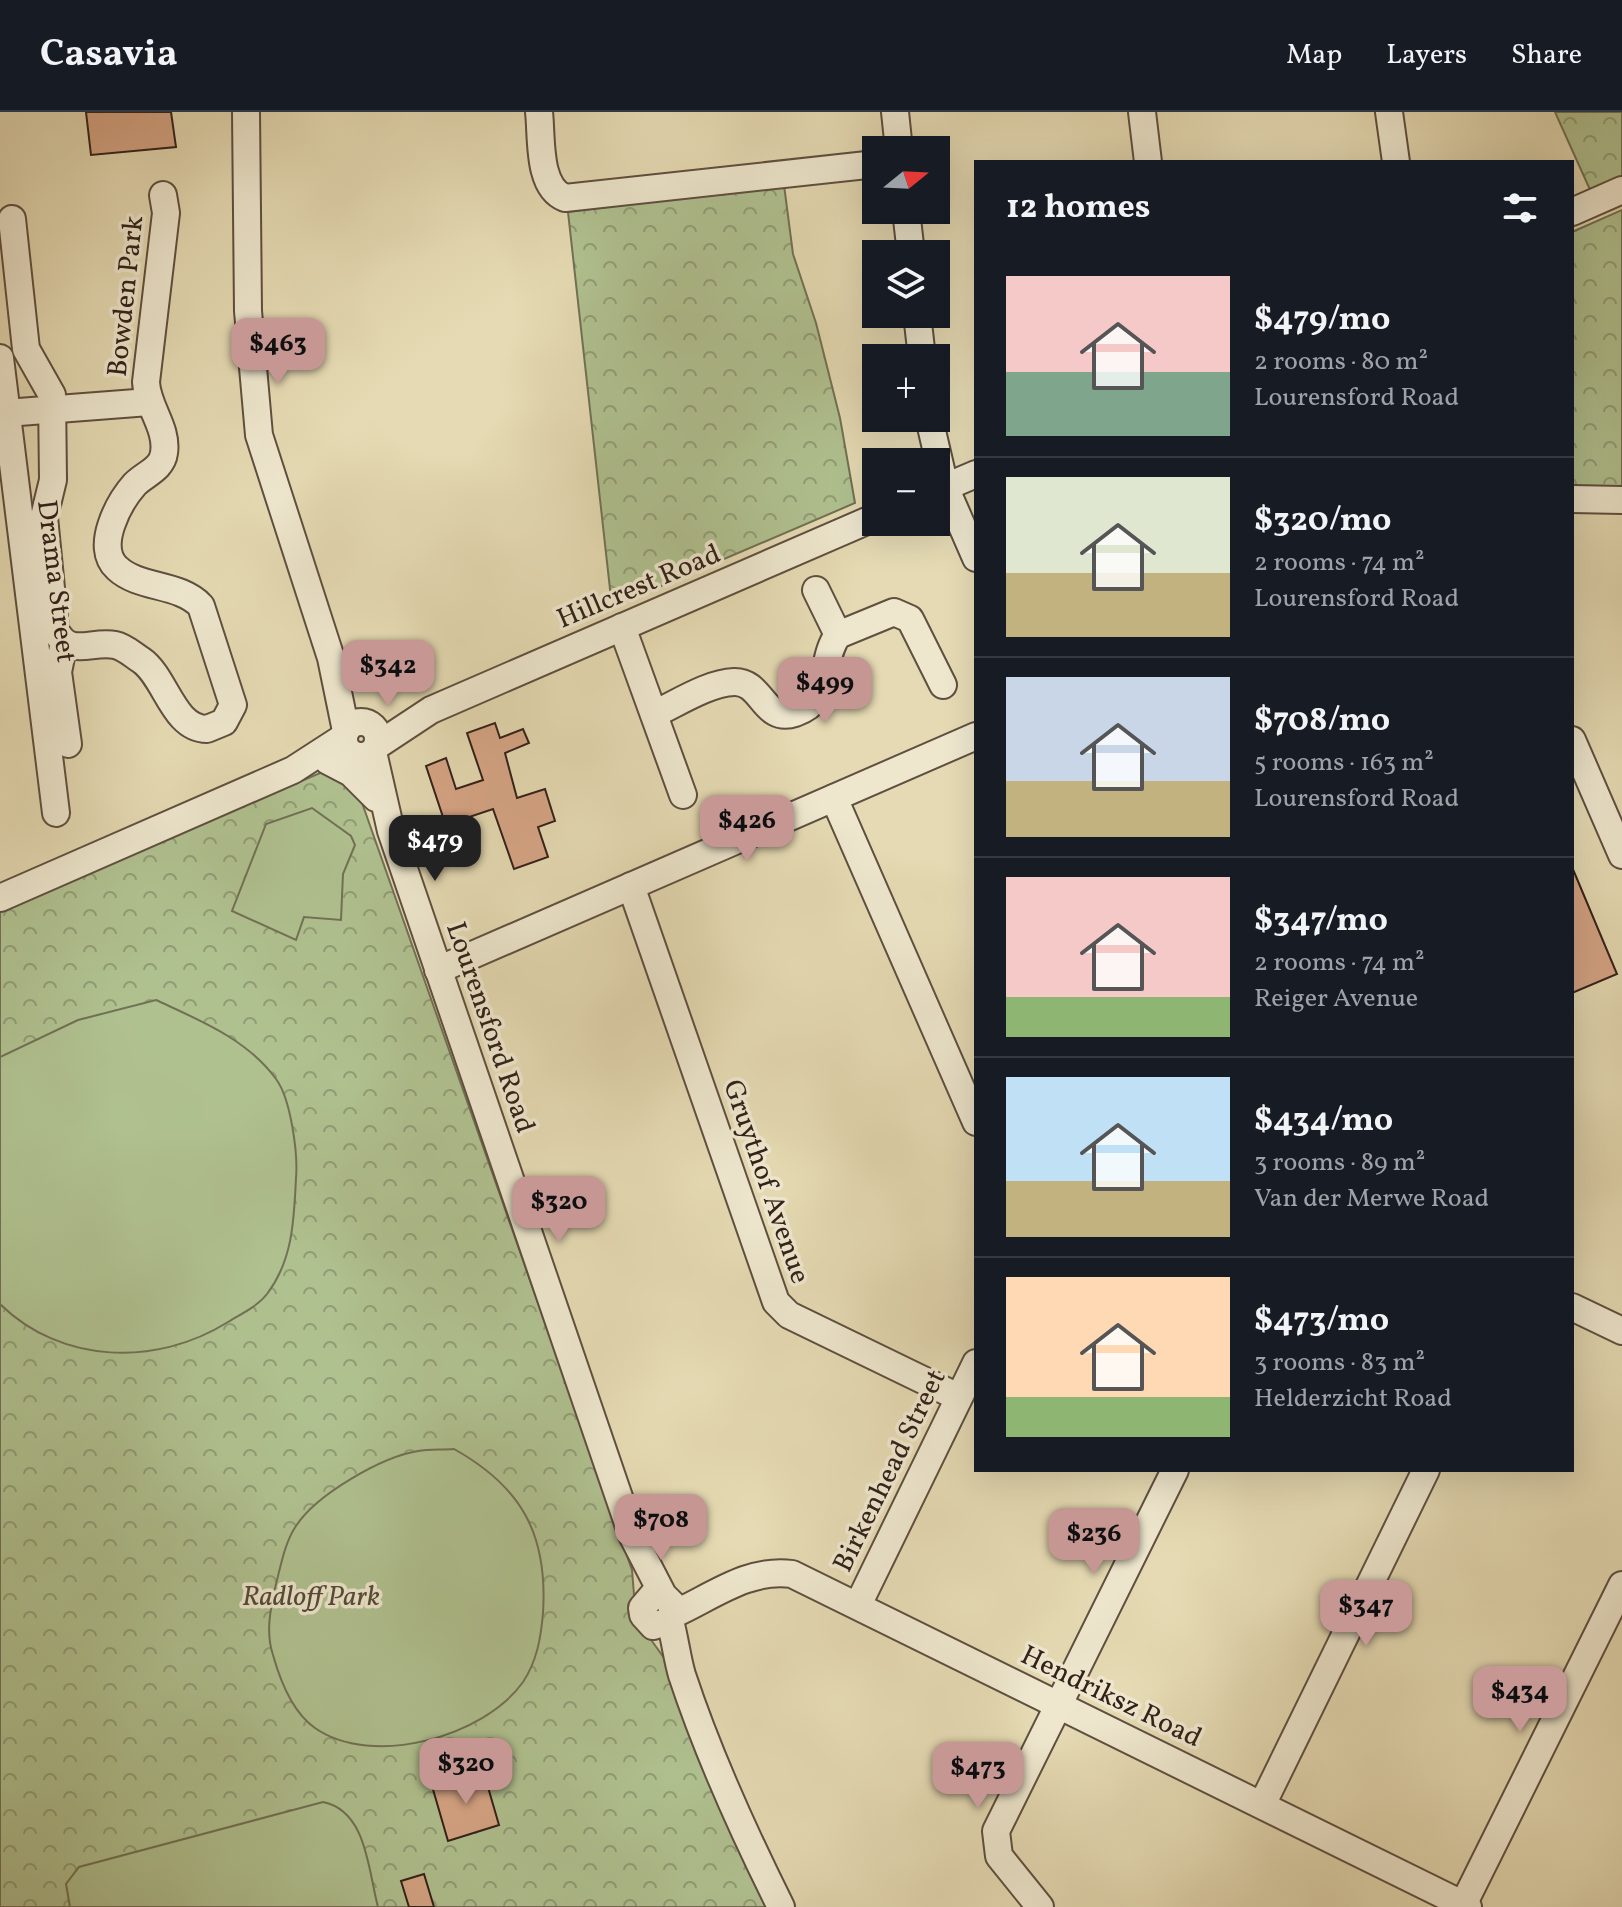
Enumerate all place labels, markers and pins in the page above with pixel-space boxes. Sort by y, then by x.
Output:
pin: $463 [231,318,325,386]
pin: $342 [341,640,435,708]
pin: $499 [778,657,872,725]
pin: $426 [700,795,794,863]
pin: $479 [388,815,482,883]
pin: $320 [512,1176,606,1244]
pin: $708 [614,1494,708,1562]
pin: $236 [1047,1508,1141,1576]
pin: $347 [1319,1580,1413,1648]
pin: $434 [1473,1666,1567,1734]
pin: $320 [419,1738,513,1806]
pin: $473 [931,1742,1025,1810]

